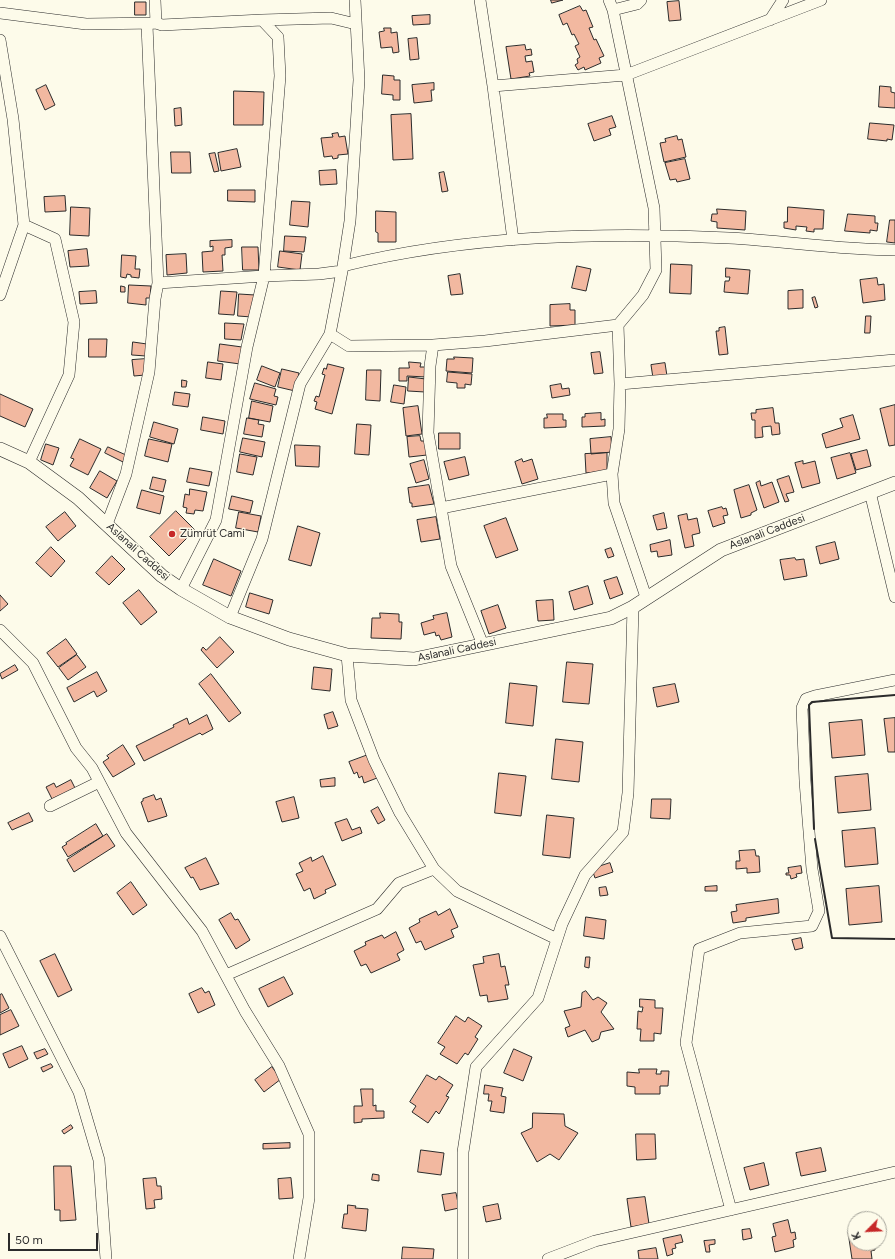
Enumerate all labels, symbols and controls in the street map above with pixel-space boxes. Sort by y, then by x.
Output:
street label: Aslanali Caddesi [727,511,807,553]
street label: Aslanali Caddesi [104,520,172,584]
place label: Zümrüt Cami [180,527,245,541]
marker: Zümrüt Cami [167,529,177,539]
street label: Aslanali Caddesi [416,635,498,665]
north arrow [847,1211,887,1251]
scale bar [10,1225,100,1251]
text: K [849,1230,864,1242]
text: 50 m [15,1233,43,1247]

